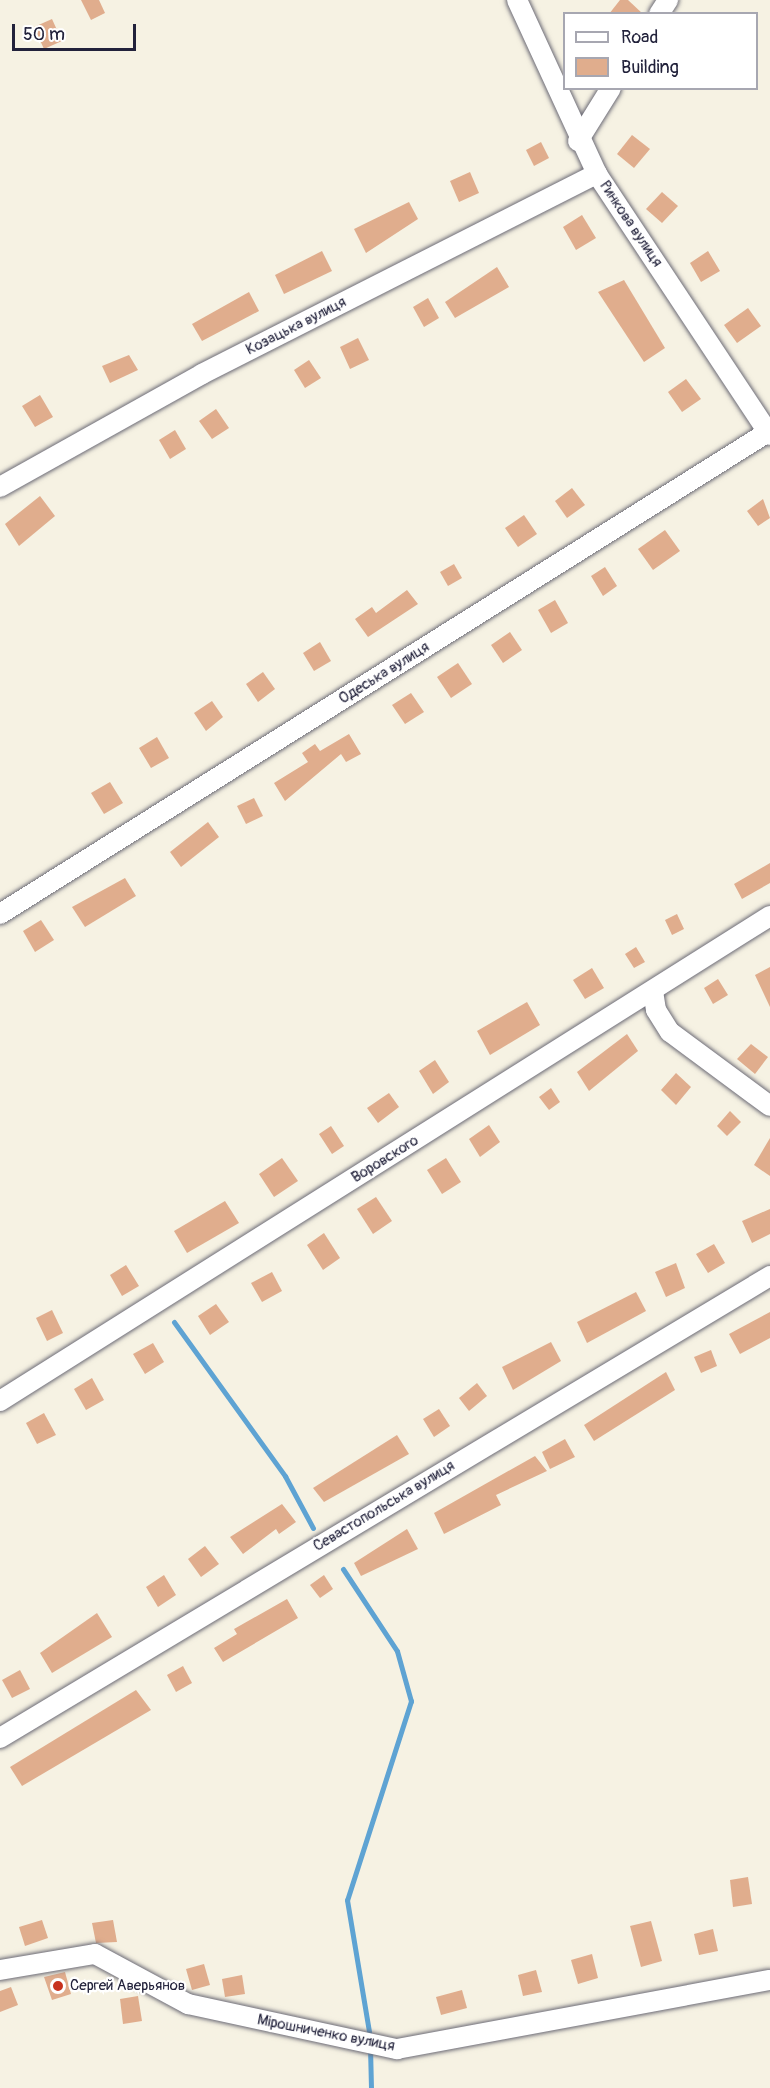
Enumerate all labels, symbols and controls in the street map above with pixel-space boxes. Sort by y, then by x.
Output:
scale bar [15,12,140,50]
legend [563,12,758,90]
text: 50 m [23,23,65,46]
text: Road [621,26,658,49]
text: Building [621,56,679,79]
street label: Ринкова вулиця [596,178,666,270]
street label: Козацька вулиця [243,293,349,359]
street label: Одеська вулиця [335,638,433,708]
street label: Воровского [348,1131,422,1187]
street label: Севастопольська вулиця [310,1457,458,1555]
place label: Сергей Аверьянов [70,1977,185,1995]
marker: Сергей Аверьянов [51,1979,65,1993]
street label: Мірошниченко вулиця [256,2011,396,2055]

